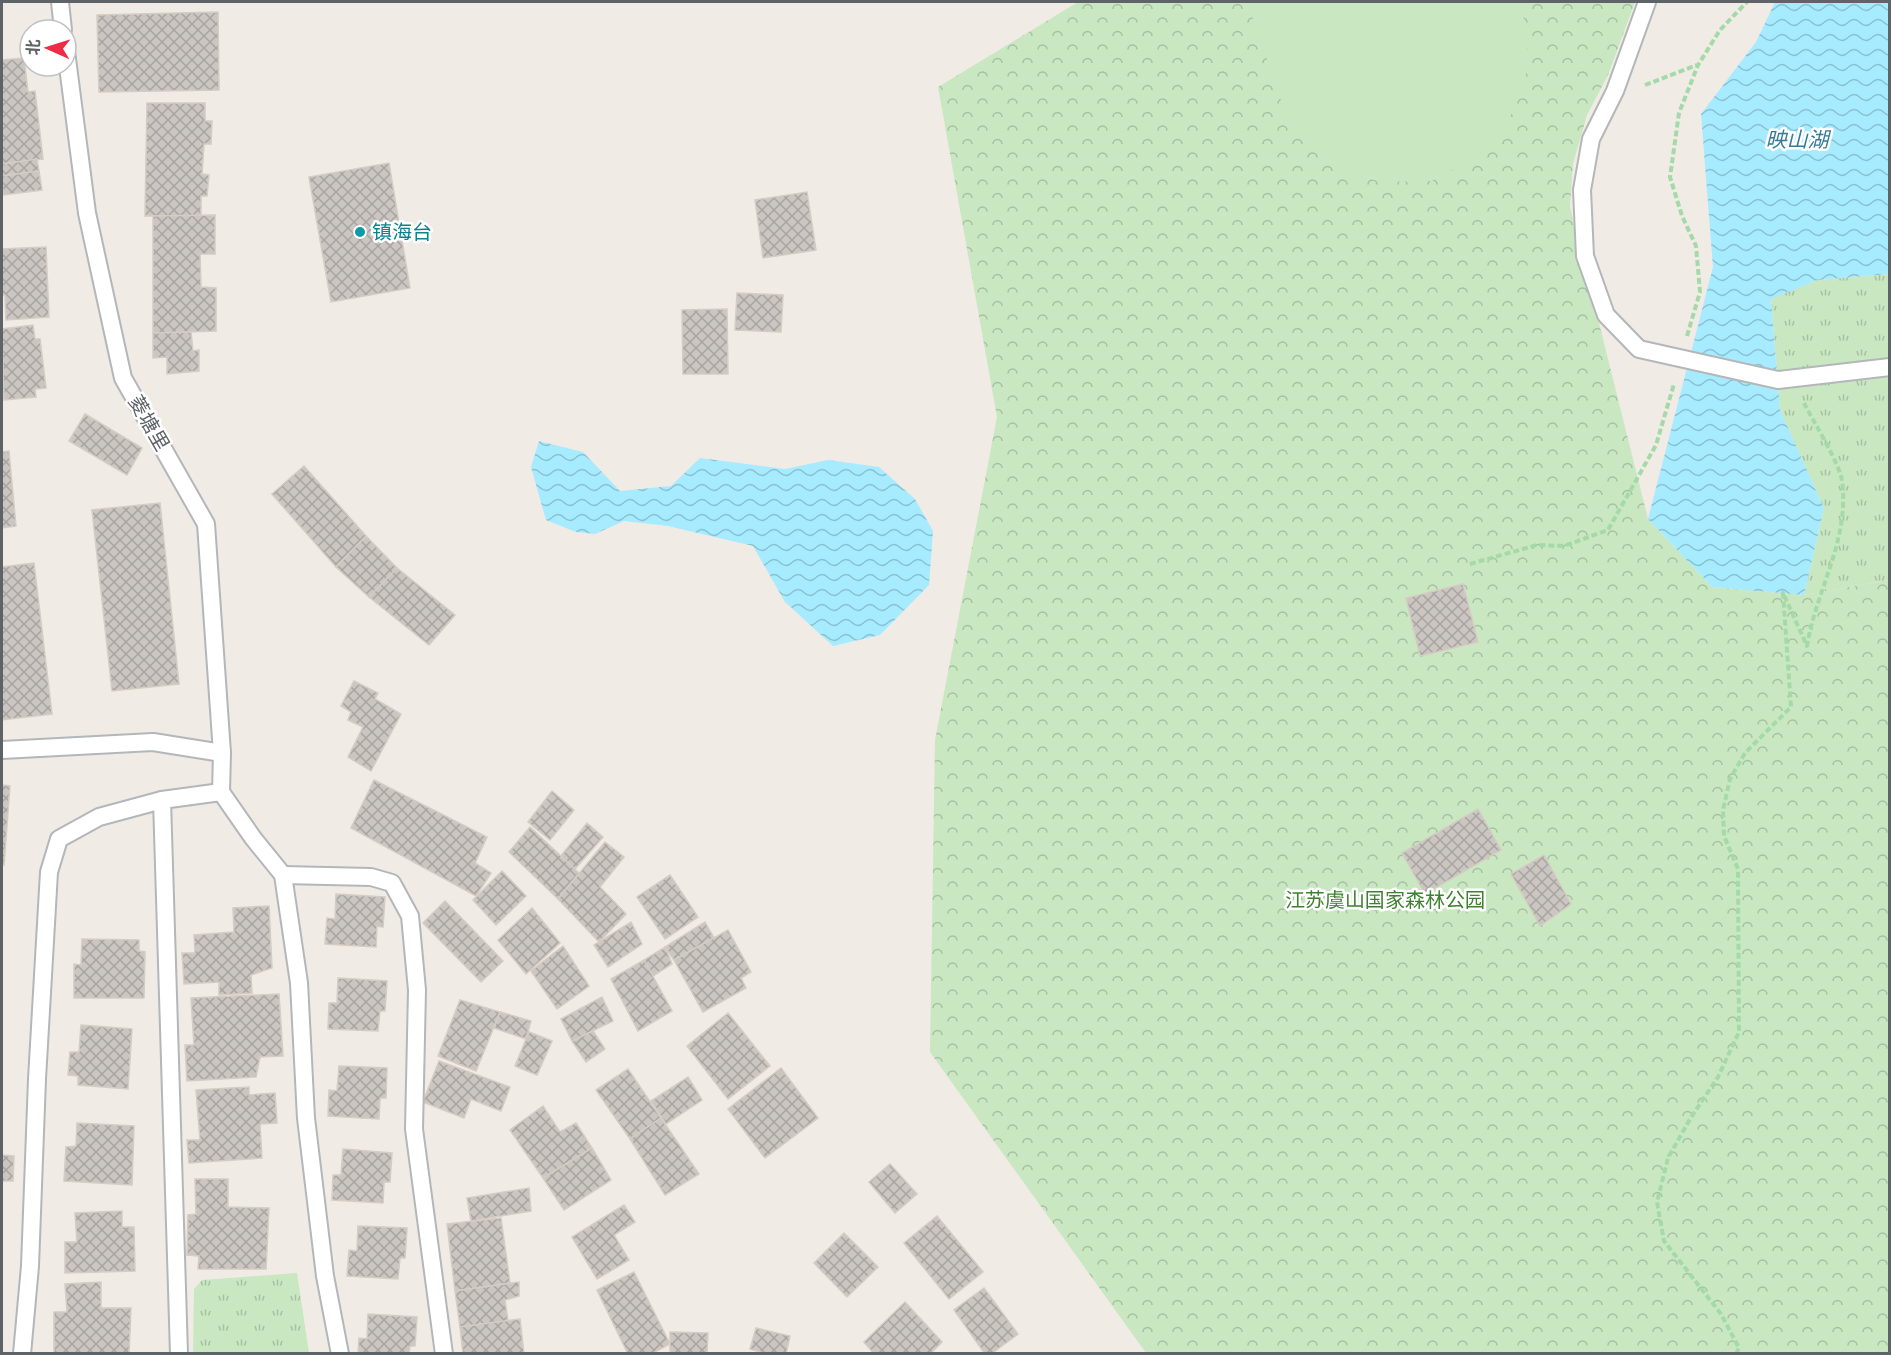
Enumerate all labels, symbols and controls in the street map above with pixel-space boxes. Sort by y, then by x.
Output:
north arrow [18,18,78,78]
text: 北 [23,39,44,56]
water label: 映山湖 [1766,126,1831,154]
place label: 镇海台 [372,219,432,245]
marker: 镇海台 [353,225,367,239]
street label: 菱塘里 [123,391,175,455]
park label: 江苏虞山国家森林公园 [1285,887,1485,913]

